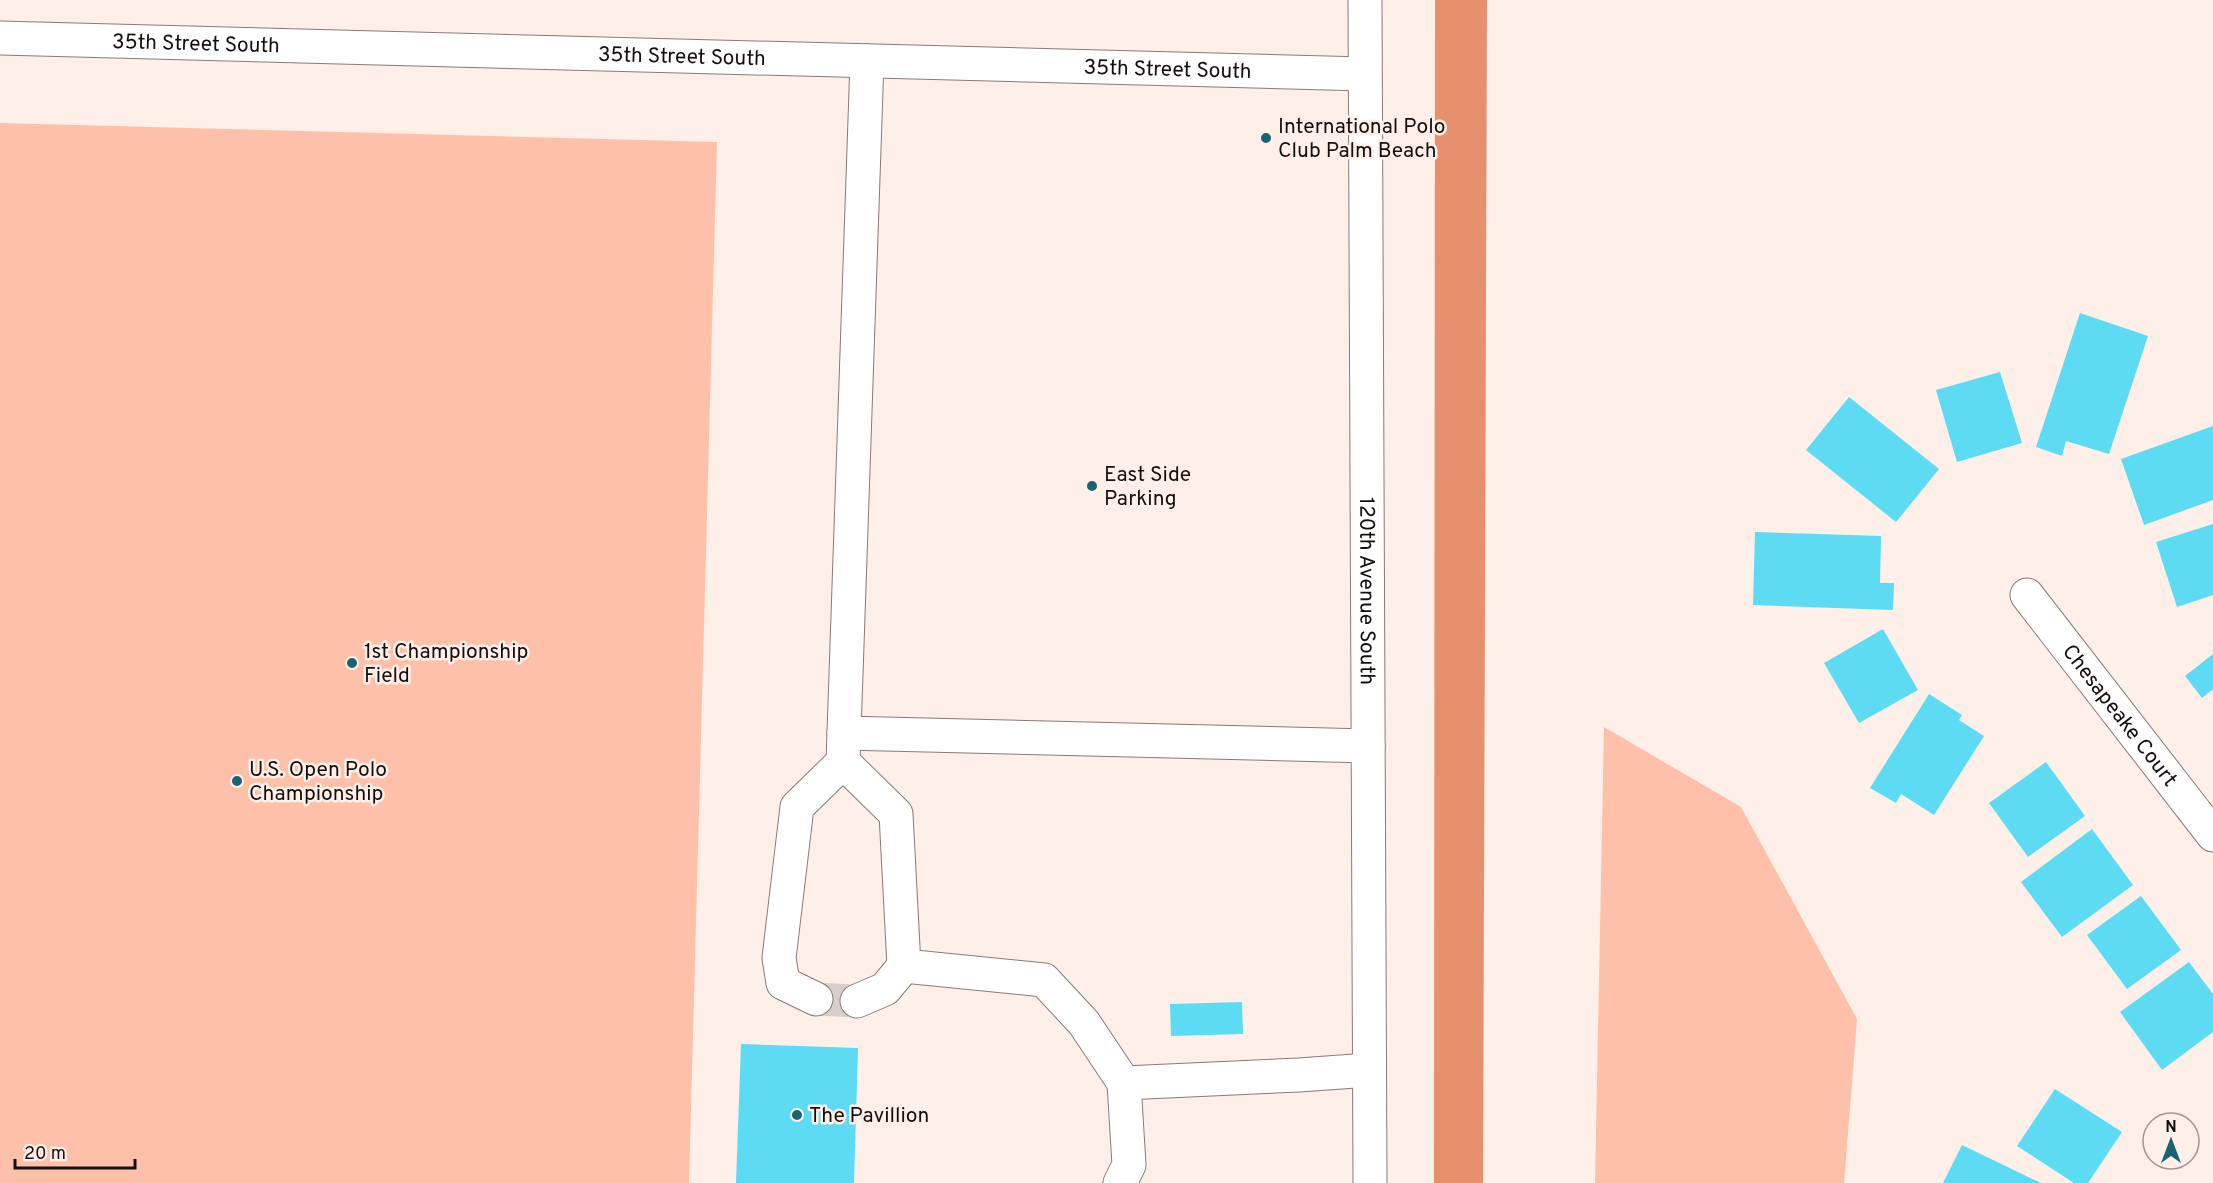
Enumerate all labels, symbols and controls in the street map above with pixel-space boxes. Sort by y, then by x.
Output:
street label: 35th Street South [112,29,280,60]
street label: 35th Street South [597,42,766,73]
street label: 35th Street South [1083,55,1252,86]
place label: International Polo Club Palm Beach [1278,114,1446,165]
marker: International Polo Club Palm Beach [1259,131,1273,145]
place label: East Side Parking [1104,462,1191,513]
marker: East Side Parking [1085,479,1099,493]
street label: 120th Avenue South [1352,497,1380,685]
place label: 1st Championship Field [364,639,528,690]
street label: Chesapeake Court [2055,639,2183,793]
marker: 1st Championship Field [345,656,359,670]
place label: U.S. Open Polo Championship [249,757,387,808]
marker: U.S. Open Polo Championship [230,774,244,788]
place label: The Pavillion [809,1103,929,1130]
marker: The Pavillion [790,1108,804,1122]
north arrow [2141,1111,2201,1171]
text: N [2165,1118,2177,1138]
scale bar [15,1132,135,1170]
text: 20 m [24,1143,66,1166]

